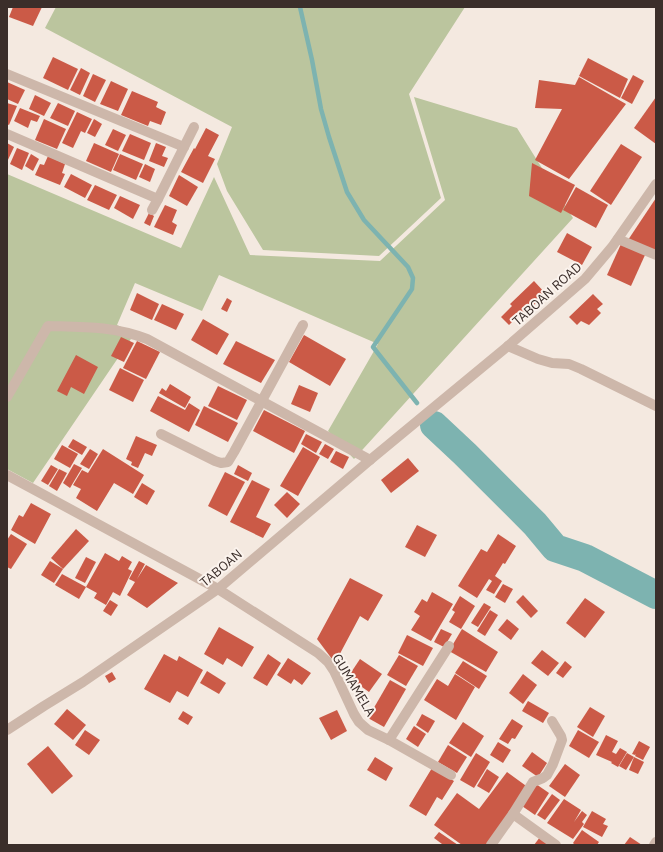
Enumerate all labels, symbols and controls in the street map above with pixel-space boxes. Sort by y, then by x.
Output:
street label: TABOAN ROAD [509,258,585,330]
street label: TABOAN [196,545,246,591]
street label: GUMAMELA [329,651,380,720]

